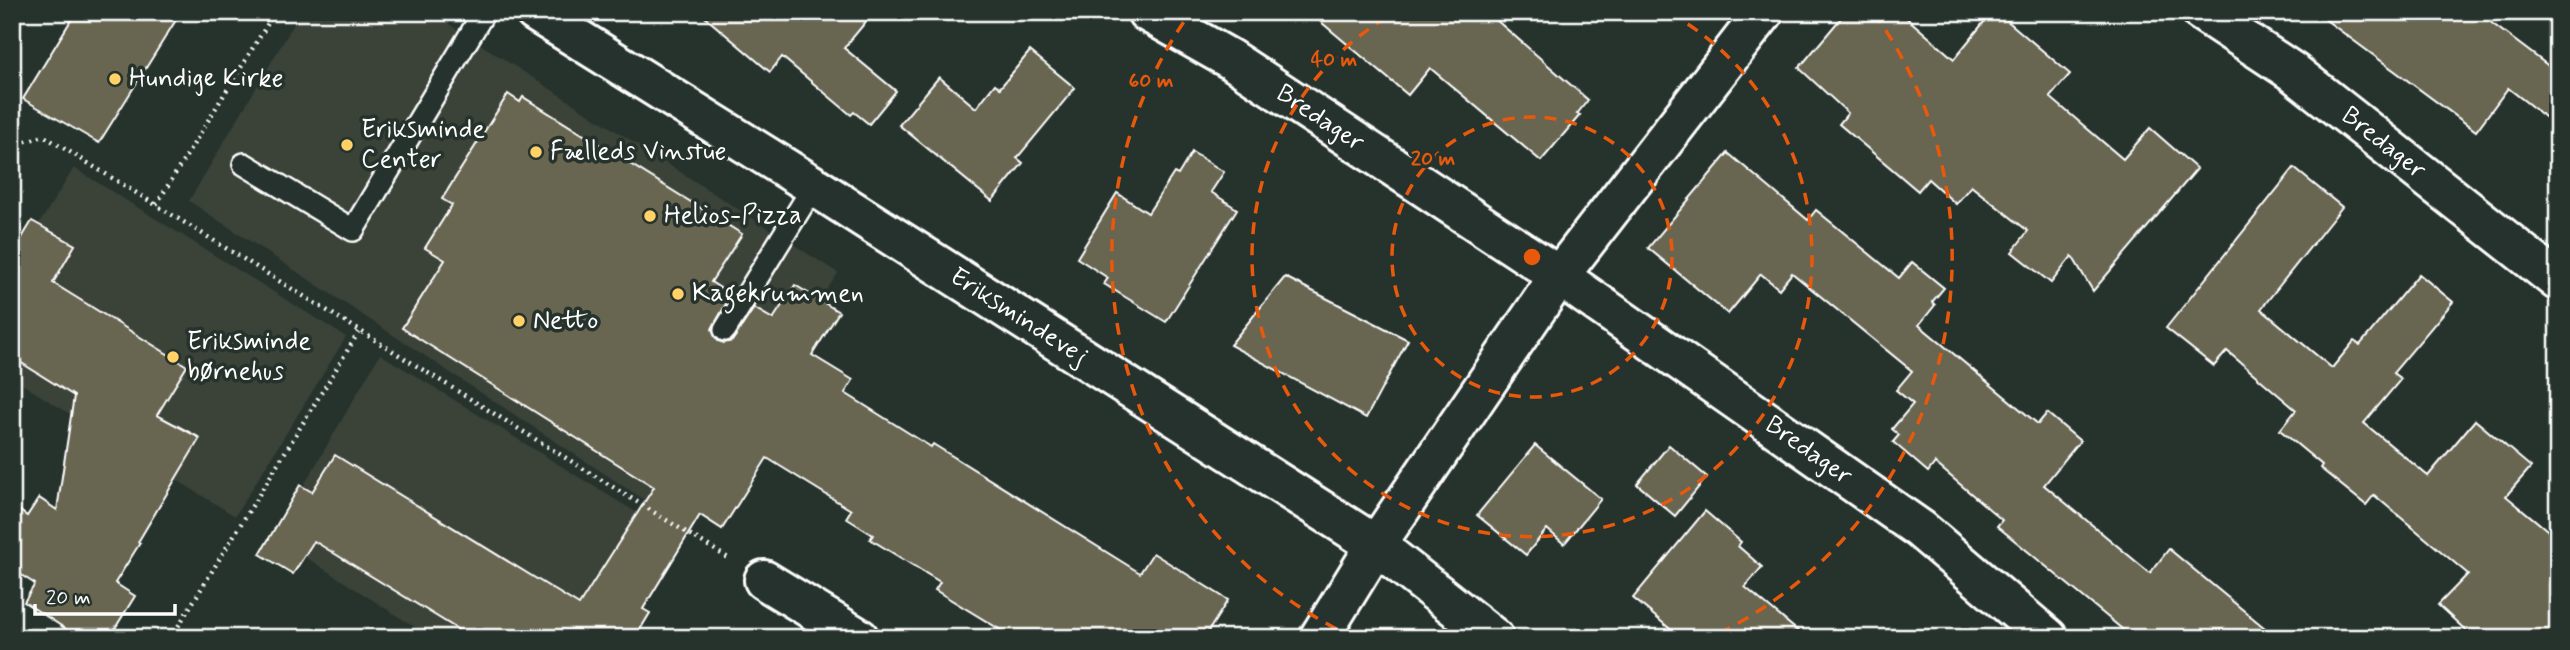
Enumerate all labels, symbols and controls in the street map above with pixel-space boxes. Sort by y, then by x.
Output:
text: 40 m [1311,46,1358,74]
place label: Hundige Kirke [129,62,283,96]
text: 60 m [1128,67,1174,95]
marker: Hundige Kirke [107,71,123,87]
street label: Bredager [1269,77,1371,160]
street label: Bredager [2334,99,2433,187]
place label: Eriksminde Center [361,113,485,177]
place label: Fælleds Vinstue [550,135,726,169]
marker: Eriksminde Center [339,137,355,153]
marker: Fælleds Vinstue [528,144,544,160]
text: 20 m [1411,145,1456,173]
place label: Helios-Pizza [664,199,802,233]
marker: Helios-Pizza [642,208,658,224]
centre of rings [1520,245,1544,269]
street label: Eriksmindevej [943,260,1095,374]
place label: Kagekrummen [692,277,864,314]
marker: Kagekrummen [670,286,686,302]
place label: Netto [533,304,598,338]
marker: Netto [511,313,527,329]
place label: Eriksminde børnehus [187,325,311,389]
marker: Eriksminde børnehus [165,349,181,365]
street label: Bredager [1758,408,1859,493]
scale bar [35,573,175,617]
text: 20 m [46,584,91,612]

